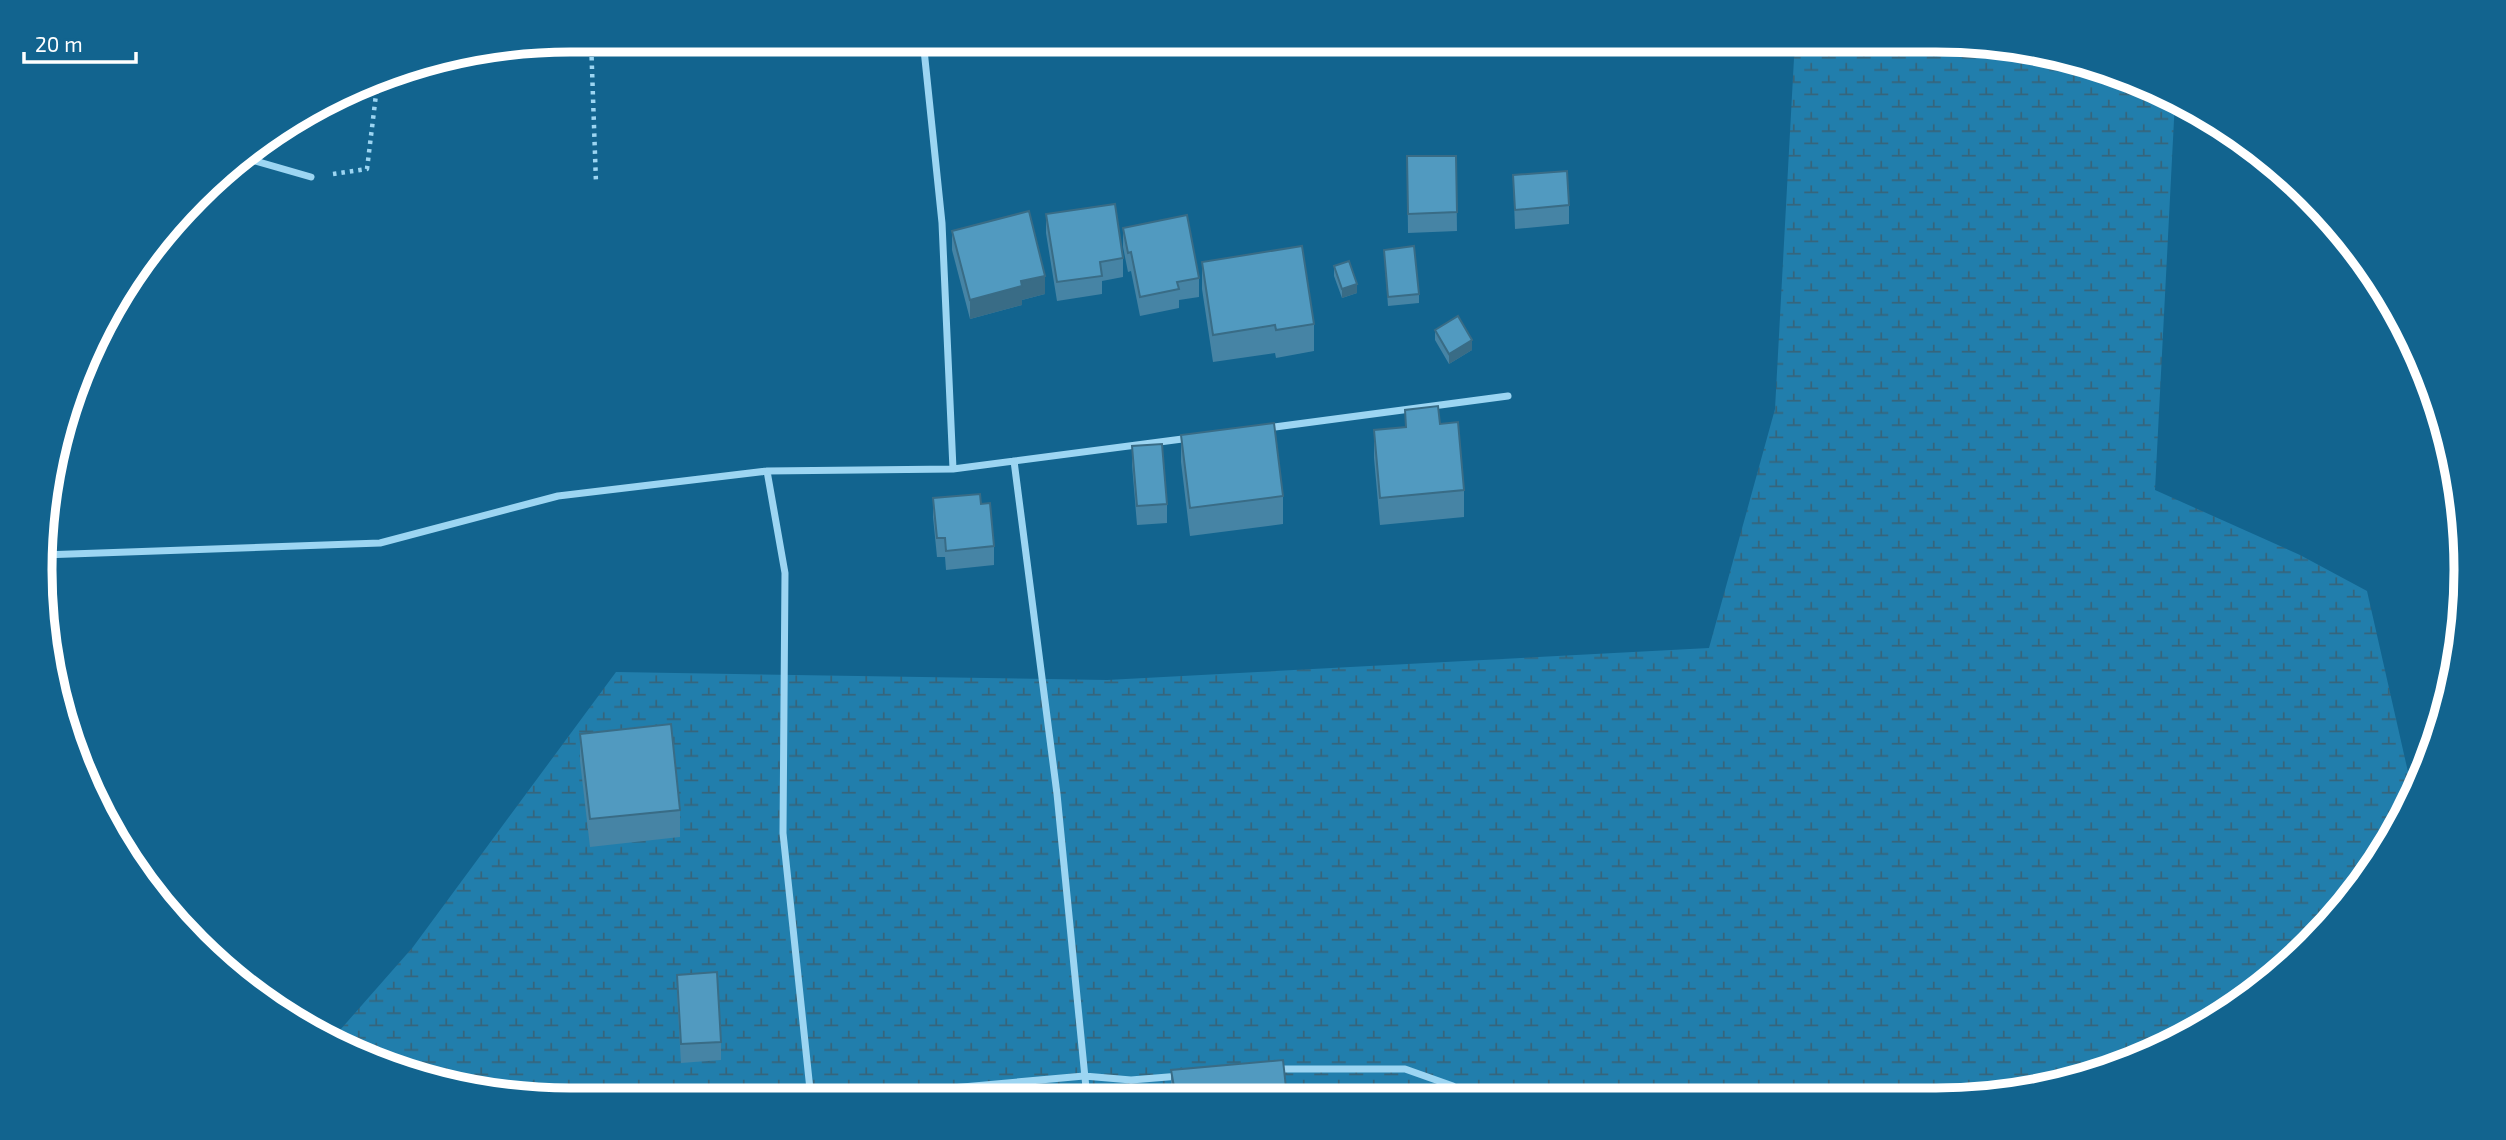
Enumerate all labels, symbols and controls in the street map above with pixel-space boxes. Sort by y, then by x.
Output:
scale bar [24,21,136,65]
text: 20 m [35,31,83,56]

